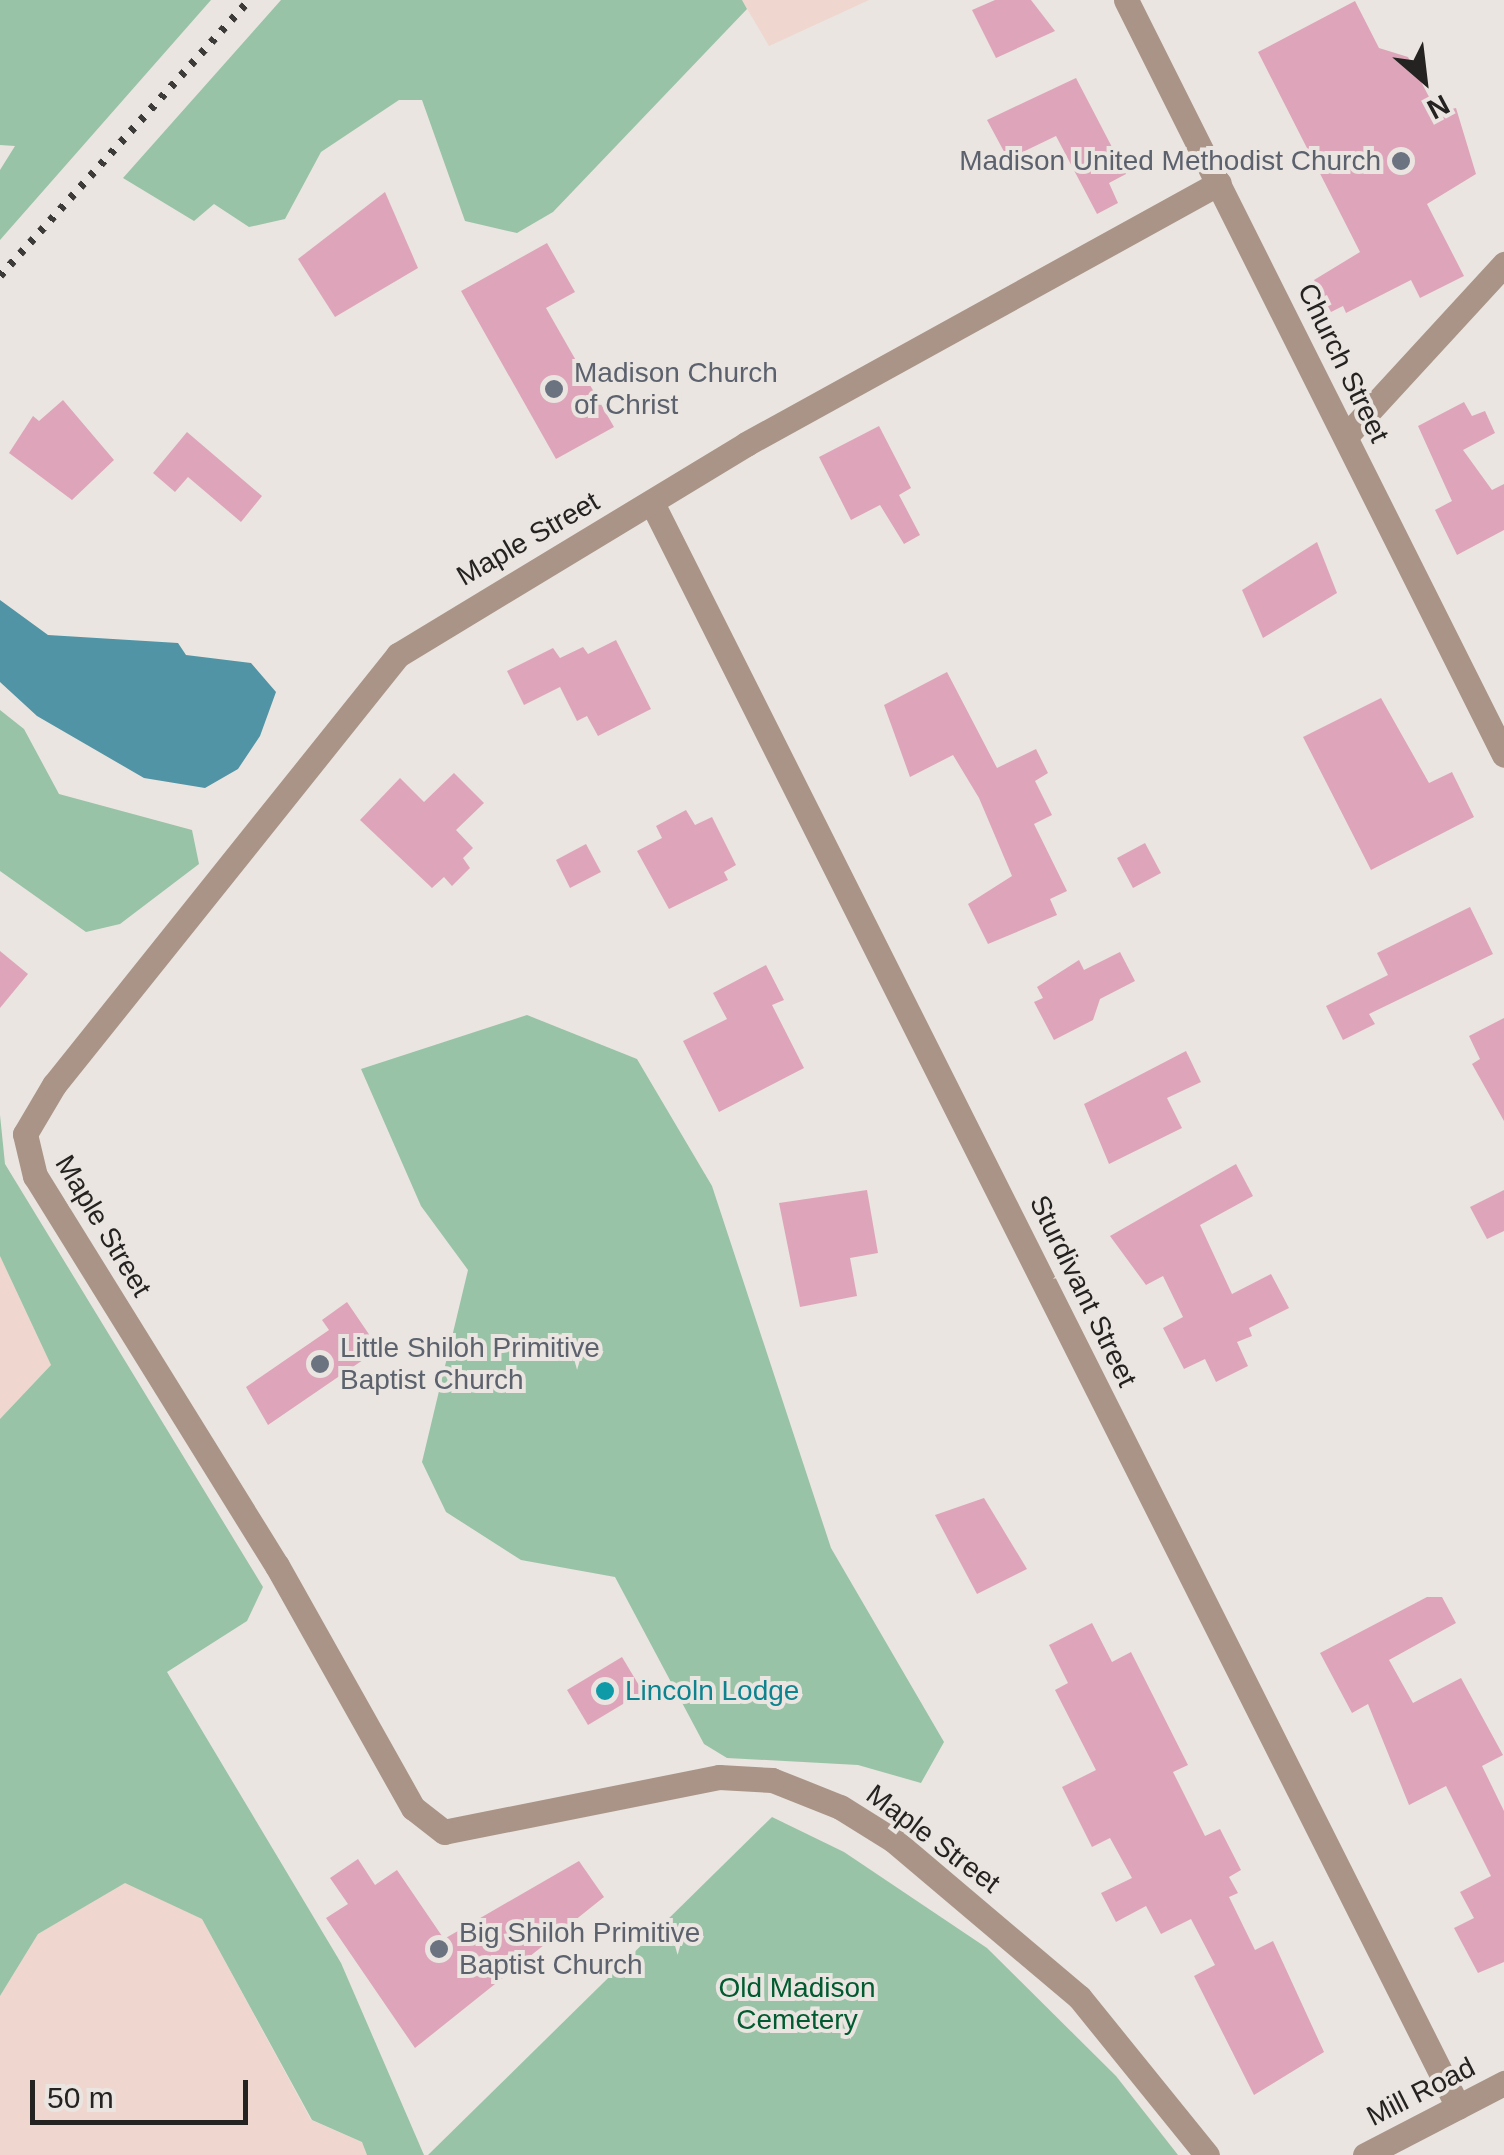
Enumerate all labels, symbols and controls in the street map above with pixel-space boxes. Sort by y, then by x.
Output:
north arrow [1374,30,1474,130]
text: N [1422,88,1455,125]
place label: Madison United Methodist Church [959,144,1381,178]
marker: Madison United Methodist Church [1390,150,1412,172]
street label: Church Street [1290,278,1396,448]
place label: Madison Church of Christ [574,356,778,422]
marker: Madison Church of Christ [543,378,565,400]
street label: Maple Street [451,485,605,593]
street label: Maple Street [48,1149,158,1303]
street label: Sturdivant Street [1022,1190,1144,1392]
place label: Little Shiloh Primitive Baptist Church [340,1331,600,1397]
marker: Little Shiloh Primitive Baptist Church [309,1353,331,1375]
place label: Lincoln Lodge [625,1674,799,1708]
marker: Lincoln Lodge [594,1680,616,1702]
street label: Maple Street [860,1778,1006,1900]
place label: Big Shiloh Primitive Baptist Church [459,1916,700,1982]
marker: Big Shiloh Primitive Baptist Church [428,1938,450,1960]
park label: Old Madison Cemetery [718,1971,876,2037]
street label: Mill Road [1361,2051,1481,2133]
scale bar [35,2060,252,2122]
text: 50 m [47,2081,114,2114]

